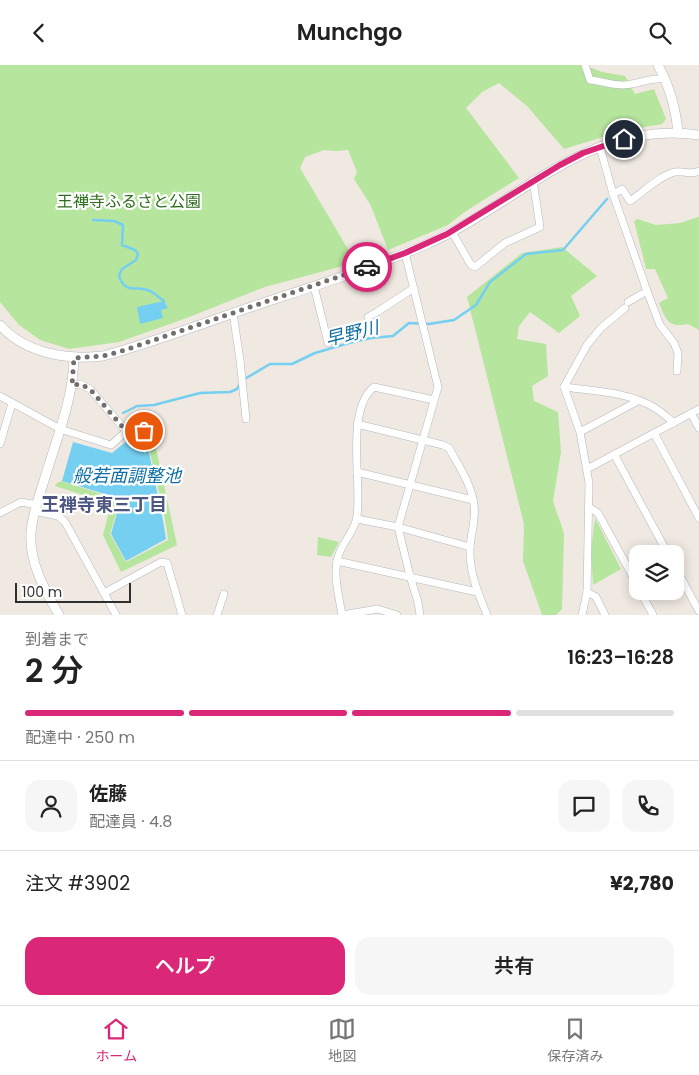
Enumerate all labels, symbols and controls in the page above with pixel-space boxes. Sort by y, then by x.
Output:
text: Munchgo [297,17,402,48]
icon: back [25,19,53,47]
icon: search [646,19,674,47]
pin [603,118,645,160]
icon: home [610,125,638,153]
park label: 王禅寺ふるさと公園 [57,190,201,213]
courier [342,242,392,292]
icon: car [353,253,381,281]
water label: 早野川 [323,314,383,352]
pin [123,410,165,452]
icon: bag [130,417,158,445]
water label: 般若面調整池 [73,463,183,488]
district label: 王禅寺東三丁目 [41,492,167,517]
map controls [629,545,684,600]
button: layers [629,545,684,600]
scale bar [15,580,131,603]
text: 100 m [22,582,62,602]
text: 到着まで [25,628,89,651]
text: 16:23–16:28 [567,644,674,671]
text: 2 分 [25,648,83,693]
text: 配達中 · 250 m [25,726,135,749]
button: person [25,780,77,832]
text: 佐藤 [89,780,127,807]
button: chat [558,780,610,832]
button: phone [622,780,674,832]
text: 配達員 · 4.8 [89,810,172,833]
text: 注文 #3902 [25,870,130,897]
text: ¥2,780 [610,870,674,897]
button: ヘルプ [25,937,345,995]
button: 共有 [355,937,674,995]
tab: ホーム [96,1015,137,1067]
tab: 地図 [328,1015,356,1067]
tab: 保存済み [547,1015,603,1067]

